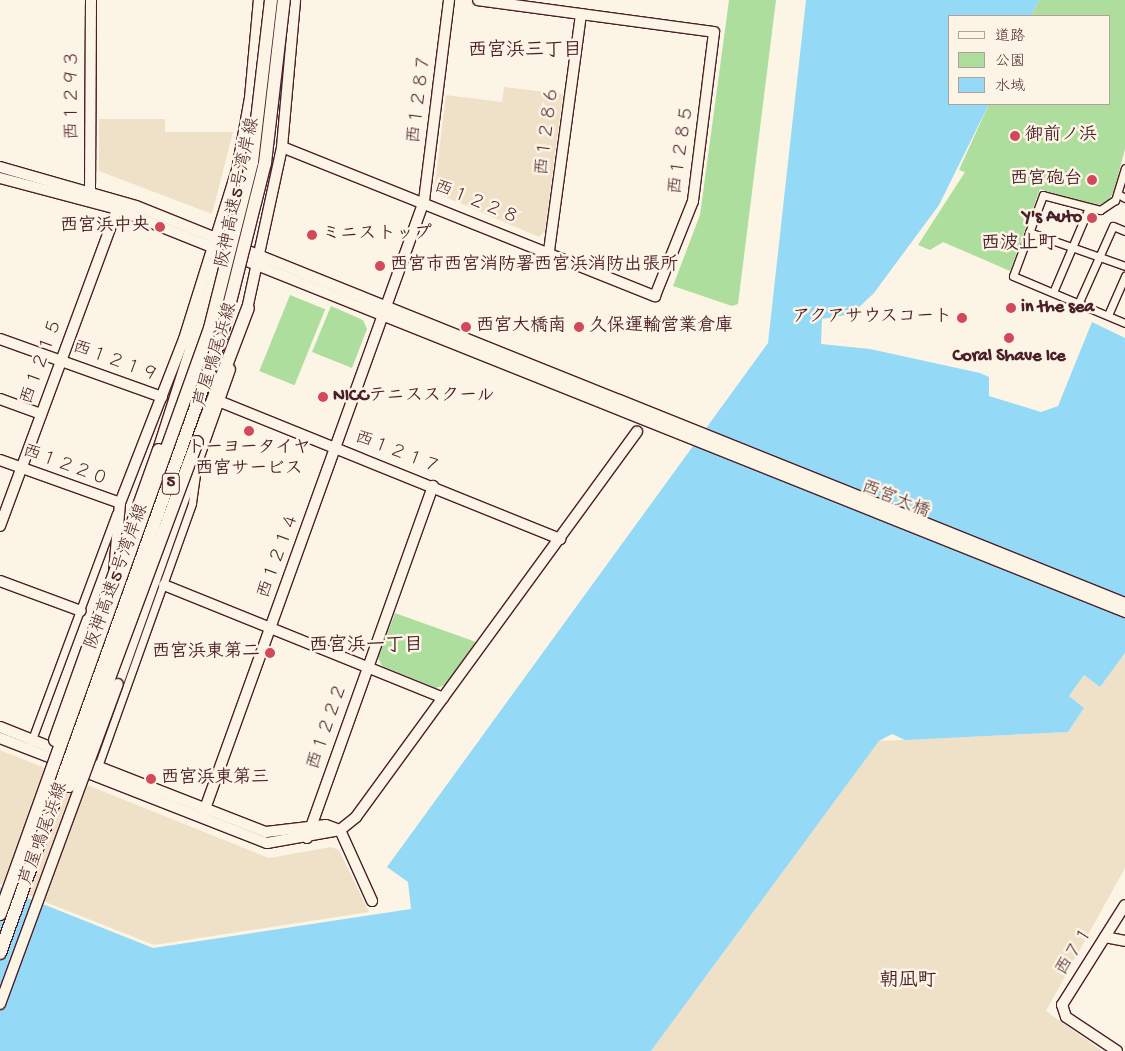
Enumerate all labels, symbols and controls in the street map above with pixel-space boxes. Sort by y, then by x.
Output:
legend [948,15,1110,105]
text: 道路 [995,28,1025,46]
district label: 西宮浜三丁目 [468,41,582,63]
street label: 西１２９３ [63,50,85,140]
street label: 西１２８７ [405,53,437,145]
text: 公園 [995,53,1025,71]
text: 水域 [995,78,1025,96]
street label: 西１２８６ [533,85,565,177]
street label: 西１２８５ [666,104,700,196]
street label: 阪神高速5号湾岸線 [212,116,266,270]
place label: 御前ノ浜 [1025,125,1097,147]
marker: 御前ノ浜 [1009,130,1021,142]
place label: 西宮砲台 [1010,169,1082,191]
marker: 西宮砲台 [1086,174,1098,186]
street label: 西１２２８ [430,177,522,231]
place label: Y's Auto [1022,207,1082,229]
marker: Y's Auto [1086,212,1098,224]
place label: 西宮浜中央 [60,216,150,238]
marker: 西宮浜中央 [154,221,166,233]
place label: ミニストップ [322,224,430,246]
marker: ミニストップ [306,229,318,241]
district label: 西波止町 [981,234,1057,256]
place label: 西宮市西宮消防署西宮浜消防出張所 [390,255,678,277]
marker: 西宮市西宮消防署西宮浜消防出張所 [374,260,386,272]
place label: in the sea [1021,297,1094,319]
street label: 芦屋鳴尾浜線 [191,300,243,410]
marker: in the sea [1005,302,1017,314]
place label: アクアサウスコート [790,307,952,329]
marker: アクアサウスコート [956,312,968,324]
street label: 西１２１５ [17,316,69,408]
place label: 西宮大橋南 [476,316,566,338]
place label: 久保運輸営業倉庫 [589,316,733,338]
marker: 西宮大橋南 [460,321,472,333]
marker: 久保運輸営業倉庫 [573,321,585,333]
marker: Coral Shave Ice [1003,332,1015,344]
street label: 西１２１９ [69,337,161,389]
place label: Coral Shave Ice [953,346,1065,368]
place label: NICCテニススクール [333,386,495,408]
marker: NICCテニススクール [317,391,329,403]
marker: トーヨータイヤ 西宮サービス [243,425,255,437]
street label: 西１２１７ [351,428,443,480]
place label: トーヨータイヤ 西宮サービス [187,439,311,482]
street label: 西１２２０ [19,441,111,493]
road number: 5 [161,470,181,498]
street label: 西宮大橋 [858,478,932,524]
street label: 阪神高速5号湾岸線 [82,501,154,653]
street label: 西１２１４ [254,510,306,602]
district label: 西宮浜一丁目 [309,636,423,658]
place label: 西宮浜東第二 [152,642,260,664]
marker: 西宮浜東第二 [264,647,276,659]
street label: 西１２２２ [304,681,354,773]
place label: 西宮浜東第三 [161,768,269,790]
marker: 西宮浜東第三 [145,773,157,785]
street label: 芦屋鳴尾浜線 [16,780,74,888]
street label: 西７１ [1052,923,1100,981]
district label: 朝凪町 [880,971,936,993]

